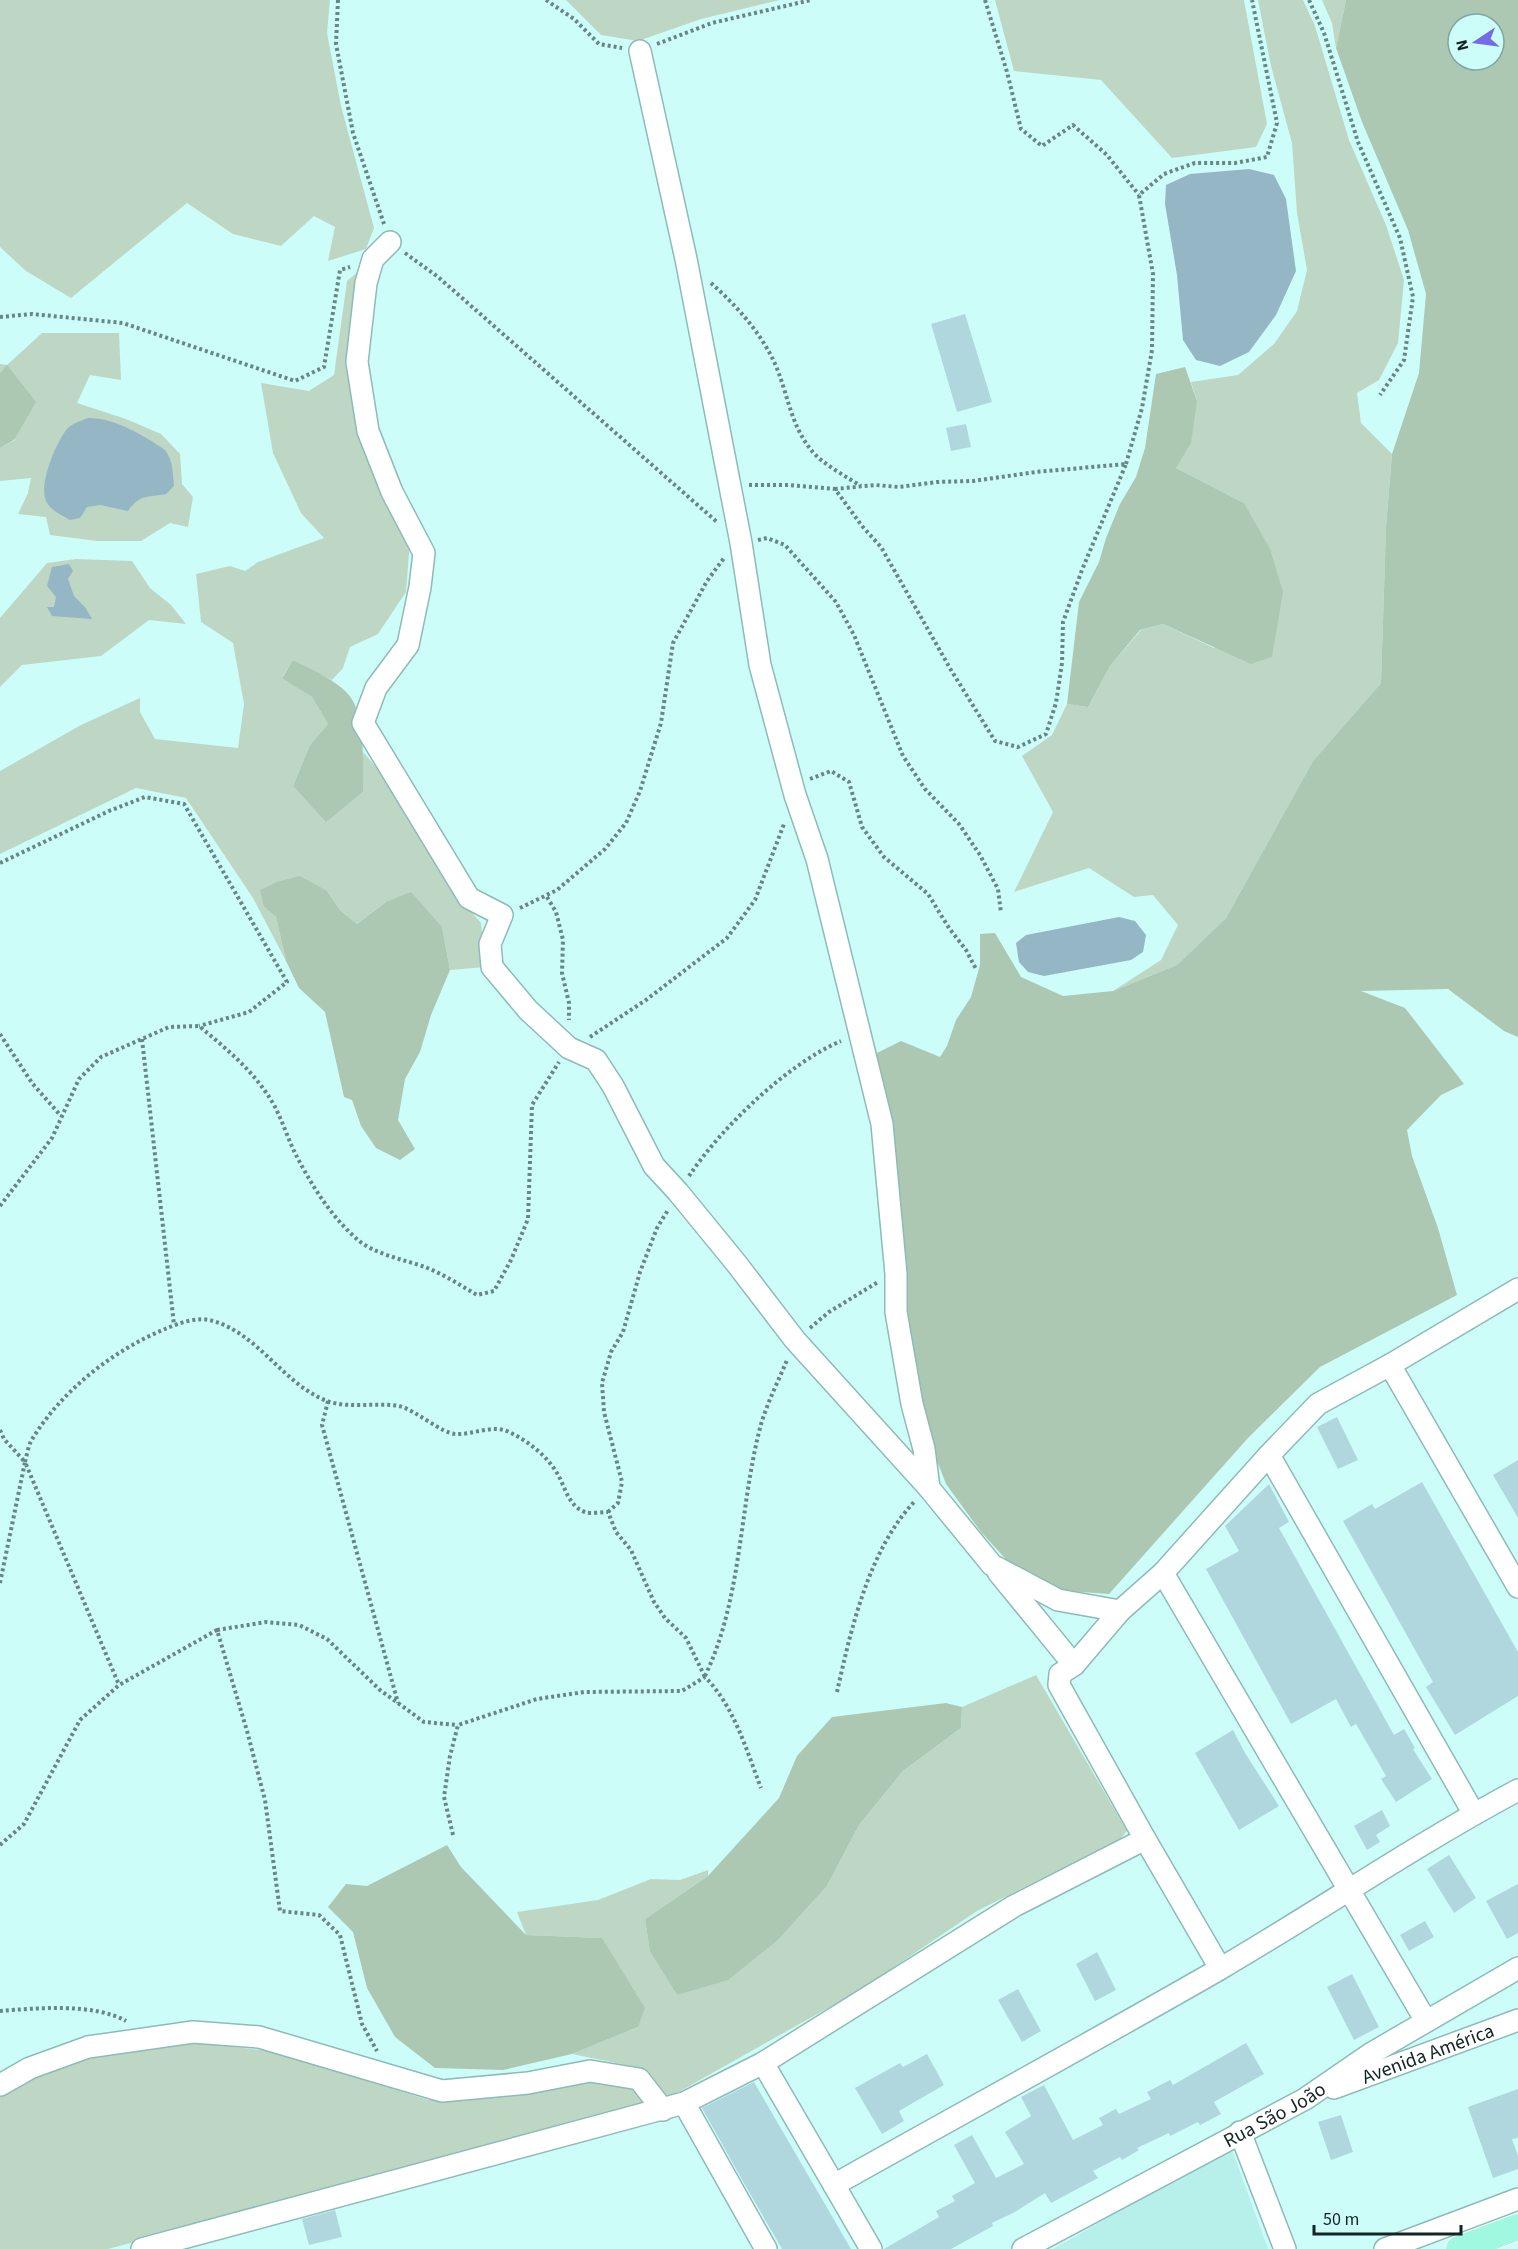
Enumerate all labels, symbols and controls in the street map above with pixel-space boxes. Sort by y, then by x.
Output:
north arrow [1446,12,1506,72]
text: N [1450,37,1474,53]
street label: Avenida América [1358,2017,1498,2092]
street label: Rua São João [1219,2076,1332,2155]
scale bar [1314,2198,1461,2236]
text: 50 m [1323,2207,1359,2232]

